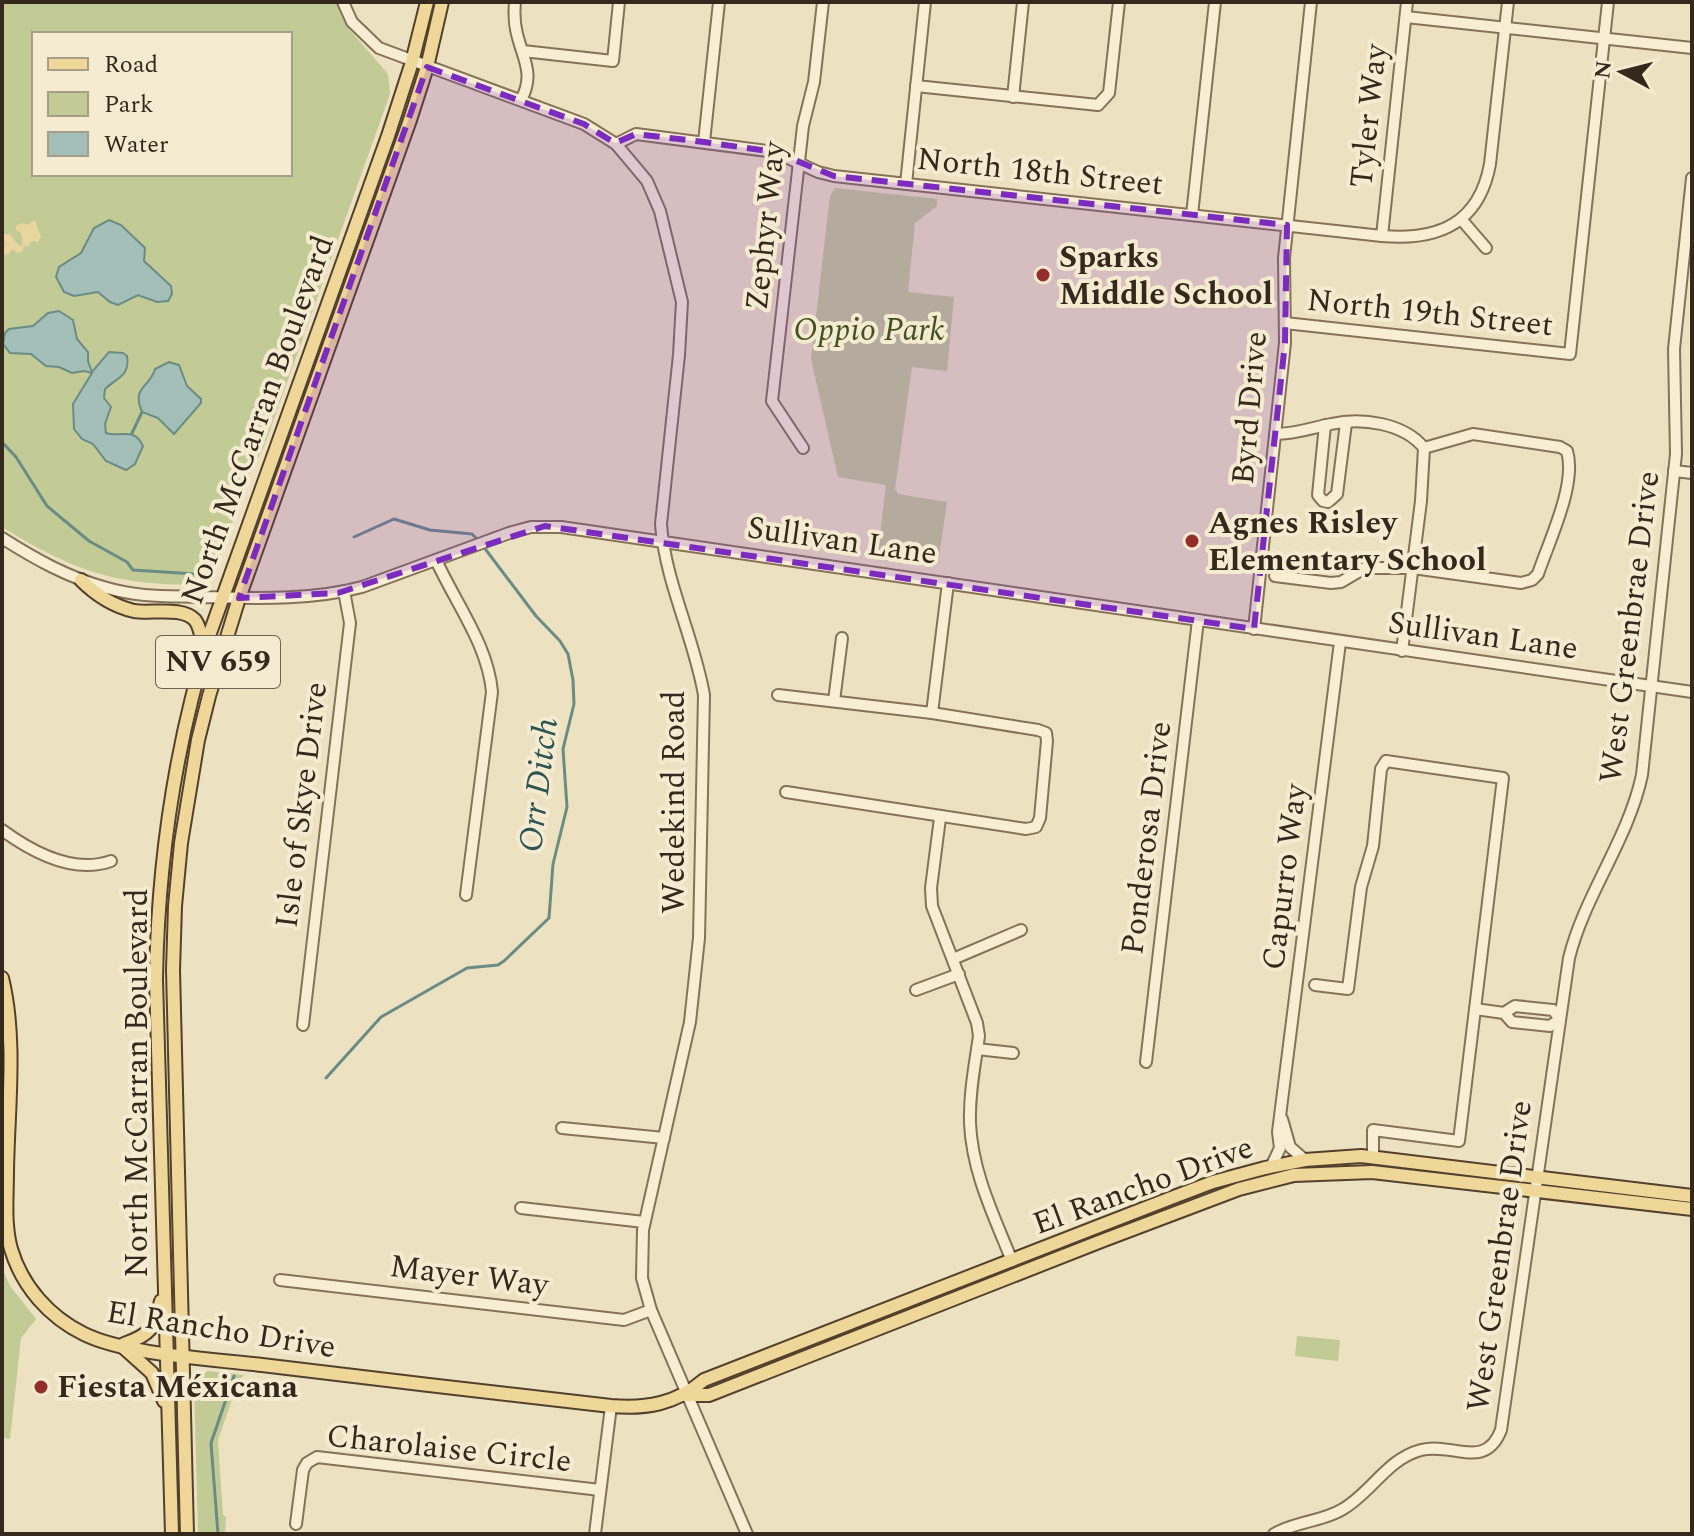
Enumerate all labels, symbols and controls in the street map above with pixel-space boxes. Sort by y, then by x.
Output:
legend [32,32,292,176]
north arrow [1582,32,1662,112]
street label: Tyler Way [1337,40,1401,190]
text: Road [104,47,158,83]
text: N [1586,59,1621,81]
text: Park [104,87,154,123]
text: Water [104,127,168,163]
street label: North 18th Street [914,135,1166,209]
street label: Zephyr Way [733,137,799,313]
street label: North McCarran Boulevard [168,229,348,611]
place label: Sparks Middle School [1059,233,1273,319]
marker: Sparks Middle School [1034,266,1052,284]
street label: North 19th Street [1304,276,1556,350]
park label: Oppio Park [794,306,945,355]
street label: Byrd Drive [1219,329,1281,487]
street label: West Greenbrae Drive [1587,468,1673,786]
place label: Agnes Risley Elementary School [1208,499,1486,585]
street label: Sullivan Lane [744,503,940,579]
marker: Agnes Risley Elementary School [1183,532,1201,550]
street label: Sullivan Lane [1385,598,1581,674]
road number: NV 659 [156,636,280,688]
street label: Isle of Skye Drive [263,679,341,931]
street label: Wedekind Road [650,690,699,914]
water label: Orr Ditch [505,715,573,855]
street label: Ponderosa Drive [1108,718,1186,958]
street label: Capurro Way [1249,779,1321,973]
street label: North McCarran Boulevard [113,888,162,1278]
street label: West Greenbrae Drive [1454,1097,1546,1415]
street label: El Rancho Drive [1026,1123,1260,1249]
street label: Mayer Way [387,1242,553,1310]
street label: El Rancho Drive [103,1288,339,1372]
place label: Fiesta Méxicana [57,1363,299,1412]
marker: Fiesta Méxicana [32,1378,50,1396]
street label: Charolaise Circle [324,1412,574,1486]

